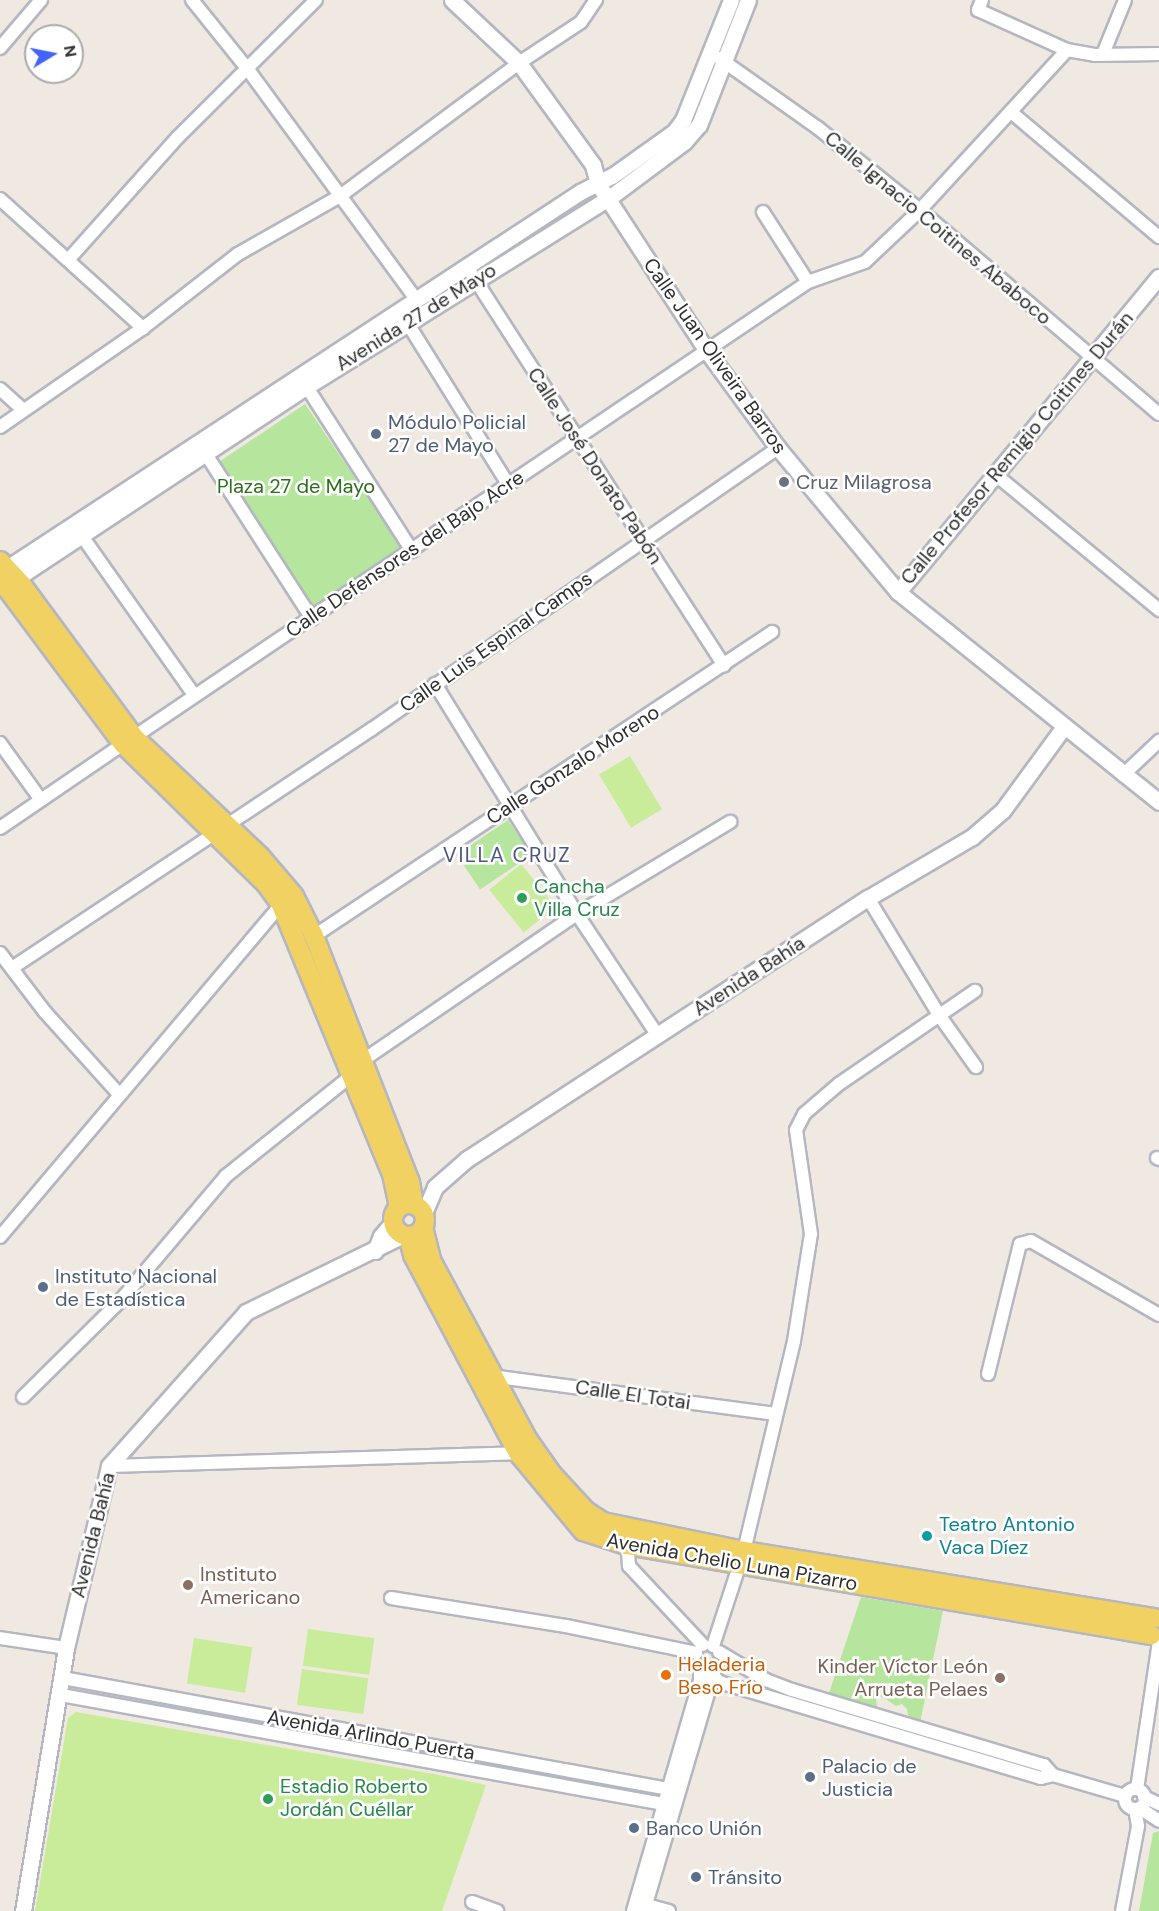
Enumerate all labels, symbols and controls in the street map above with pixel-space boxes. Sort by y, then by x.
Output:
north arrow [24,24,84,84]
text: N [59,44,82,59]
street label: Calle Ignacio Coitines Ababoco [820,126,1056,330]
street label: Calle Juan Oliveira Barros [638,253,792,459]
street label: Avenida 27 de Mayo [331,258,501,376]
street label: Calle Profesor Remigio Coitines Durán [896,307,1138,589]
street label: Calle José Donato Pabón [522,363,668,569]
place label: Módulo Policial 27 de Mayo [388,410,526,457]
marker: Módulo Policial 27 de Mayo [369,427,383,441]
street label: Calle Defensores del Bajo Acre [281,465,529,643]
place label: Cruz Milagrosa [796,470,932,494]
park label: Plaza 27 de Mayo [217,474,375,498]
marker: Cruz Milagrosa [777,475,791,489]
street label: Calle Luis Espinal Camps [395,566,597,718]
street label: Calle Gonzalo Moreno [482,700,664,830]
district label: VILLA CRUZ [443,842,571,868]
place label: Cancha Villa Cruz [534,874,620,921]
marker: Cancha Villa Cruz [515,891,529,905]
street label: Avenida Bahía [689,931,809,1021]
place label: Instituto Nacional de Estadística [55,1264,217,1311]
marker: Instituto Nacional de Estadística [36,1280,50,1294]
street label: Calle El Totai [574,1375,692,1415]
street label: Avenida Bahía [66,1470,120,1600]
place label: Teatro Antonio Vaca Díez [939,1512,1075,1559]
street label: Avenida Chelio Luna Pizarro [604,1528,860,1596]
marker: Teatro Antonio Vaca Díez [920,1529,934,1543]
place label: Instituto Americano [200,1562,300,1609]
marker: Instituto Americano [181,1578,195,1592]
place label: Heladeria Beso Frío [678,1652,765,1699]
place label: Kinder Víctor León Arrueta Pelaes [817,1654,988,1701]
marker: Heladeria Beso Frío [659,1668,673,1682]
marker: Kinder Víctor León Arrueta Pelaes [993,1671,1007,1685]
street label: Avenida Arlindo Puerta [265,1705,477,1765]
place label: Palacio de Justicia [822,1754,917,1801]
marker: Palacio de Justicia [803,1770,817,1784]
place label: Estadio Roberto Jordán Cuéllar [280,1775,428,1822]
marker: Estadio Roberto Jordán Cuéllar [261,1792,275,1806]
place label: Banco Unión [646,1816,762,1840]
marker: Banco Unión [627,1821,641,1835]
place label: Tránsito [708,1865,782,1889]
marker: Tránsito [689,1870,703,1884]

